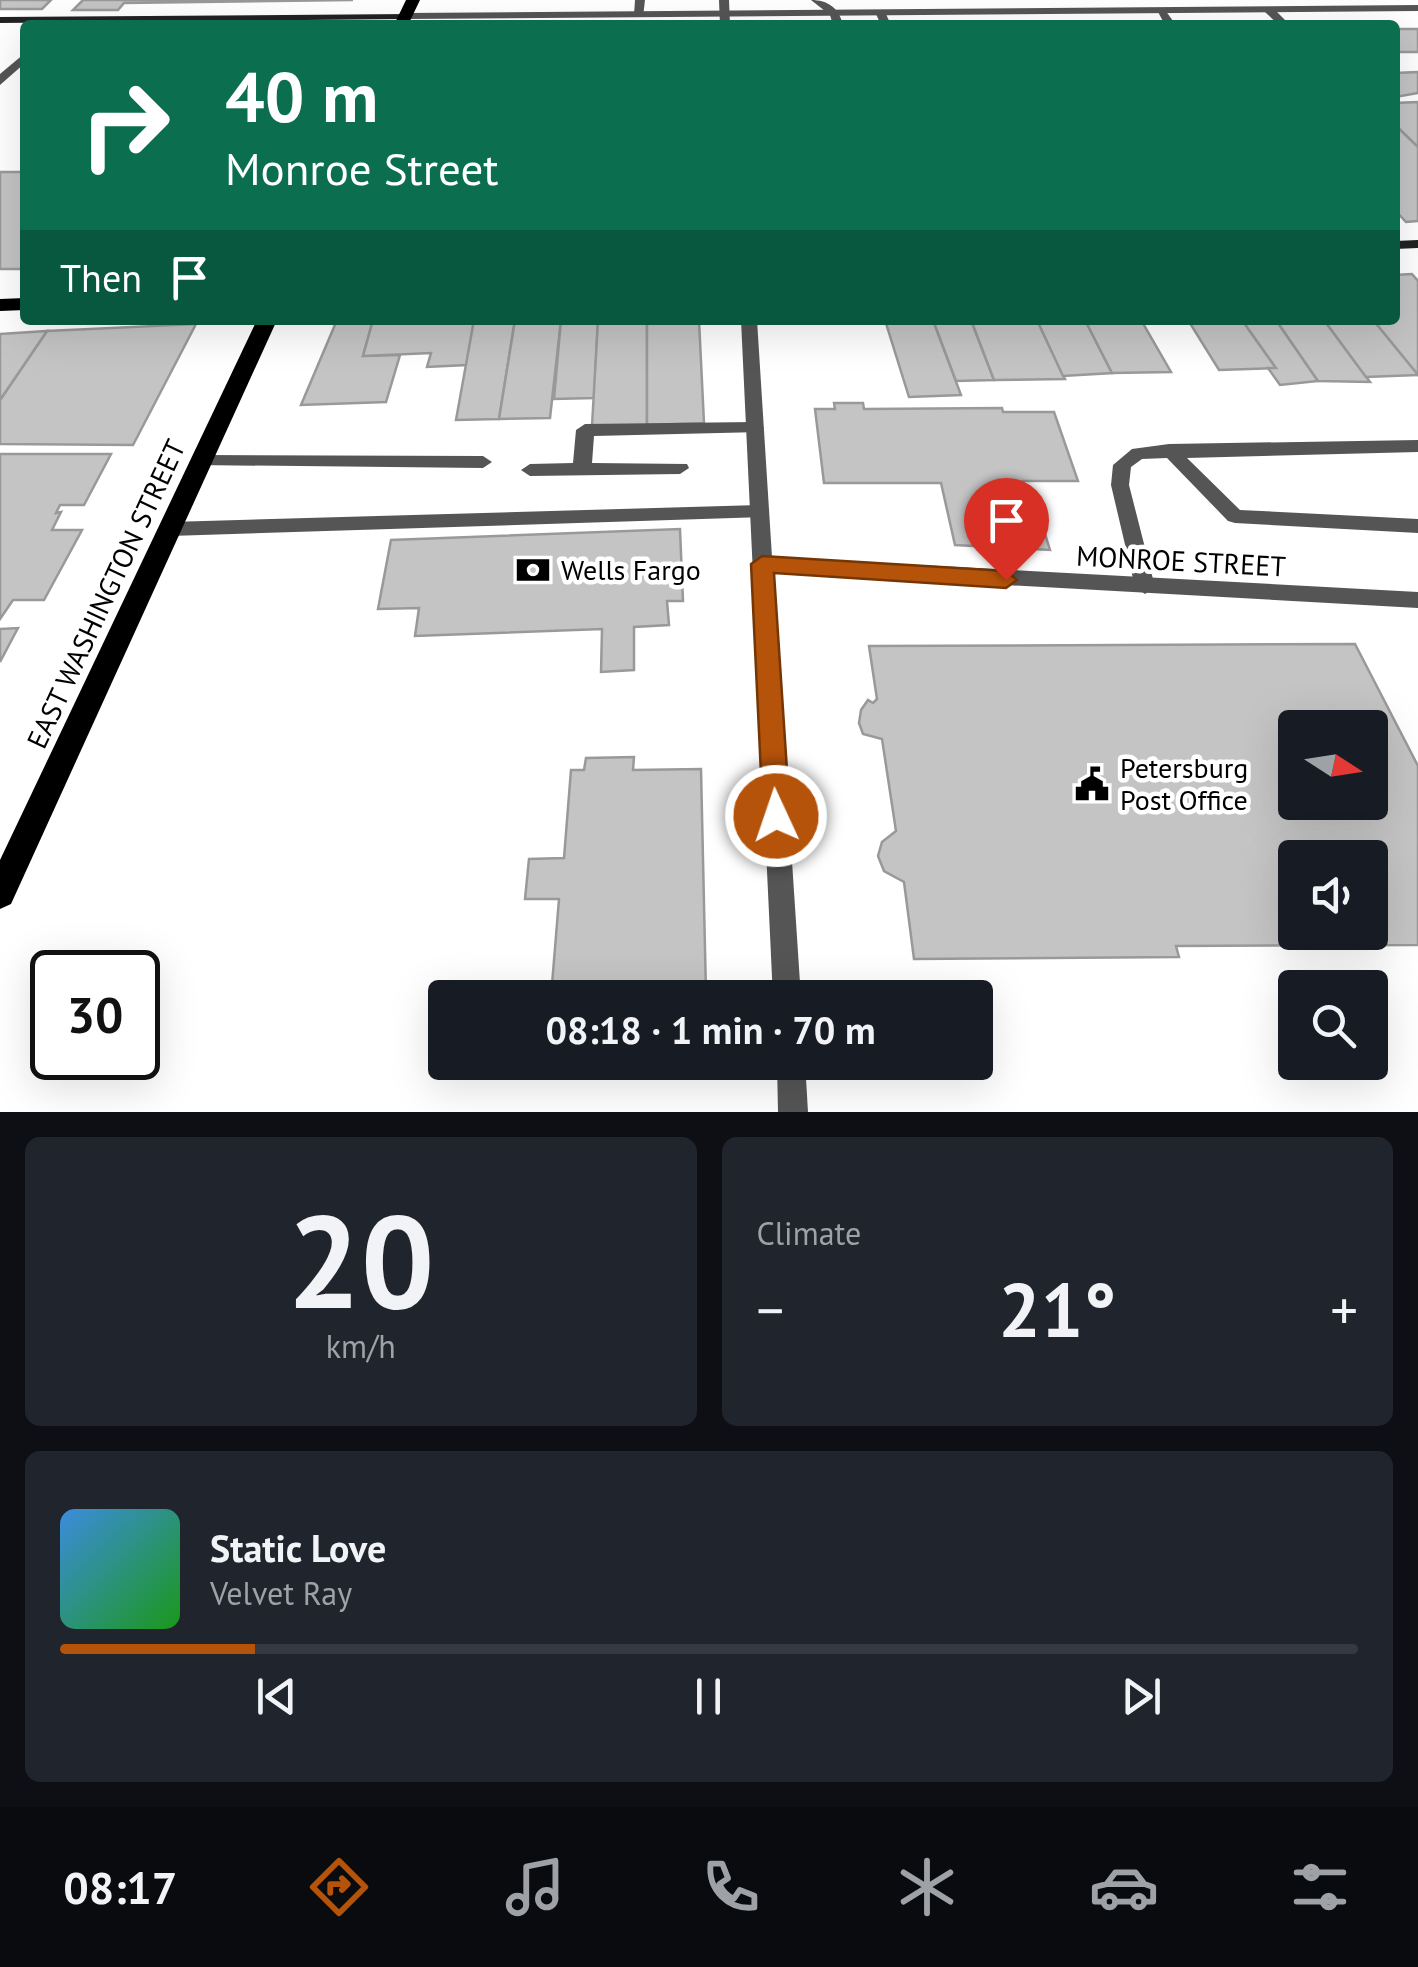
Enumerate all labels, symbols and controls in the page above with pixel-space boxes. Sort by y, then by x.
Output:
text: 40 m [225,51,378,141]
icon: right [60,60,190,190]
text: Monroe Street [225,139,499,197]
icon: arrive [162,250,217,305]
text: Then [60,253,142,302]
street label: EAST WASHINGTON STREET [18,433,194,754]
pin [964,478,1049,581]
icon: arrive [979,493,1034,548]
street label: MONROE STREET [1075,537,1287,584]
bank icon: Wells Fargo [514,551,552,589]
place label: Wells Fargo [561,551,701,588]
north arrow [1278,710,1388,820]
map controls [1278,710,1388,1080]
place label: Petersburg Post Office [1120,749,1248,818]
position arrow [724,764,828,868]
public building icon: Petersburg Post Office [1073,765,1111,803]
button: sound [1278,840,1388,950]
speed limit sign: 30 [30,950,160,1080]
button: search [1278,970,1388,1080]
text: 08:18 · 1 min · 70 m [545,1005,876,1054]
text: 20 [287,1176,434,1344]
text: Climate [757,1212,861,1254]
text: 21° [998,1261,1116,1358]
text: − [757,1274,784,1345]
text: + [1330,1274,1358,1345]
text: km/h [326,1325,396,1367]
text: Static Love [210,1523,386,1572]
text: Velvet Ray [210,1572,352,1614]
icon: previous [249,1669,304,1724]
icon: pause [681,1669,736,1724]
icon: next [1114,1669,1169,1724]
icon: directions [304,1852,374,1922]
icon: music [500,1852,570,1922]
icon: phone [696,1852,766,1922]
icon: climate [892,1852,962,1922]
icon: car [1089,1852,1159,1922]
icon: filters [1285,1852,1355,1922]
text: 08:17 [63,1858,177,1916]

